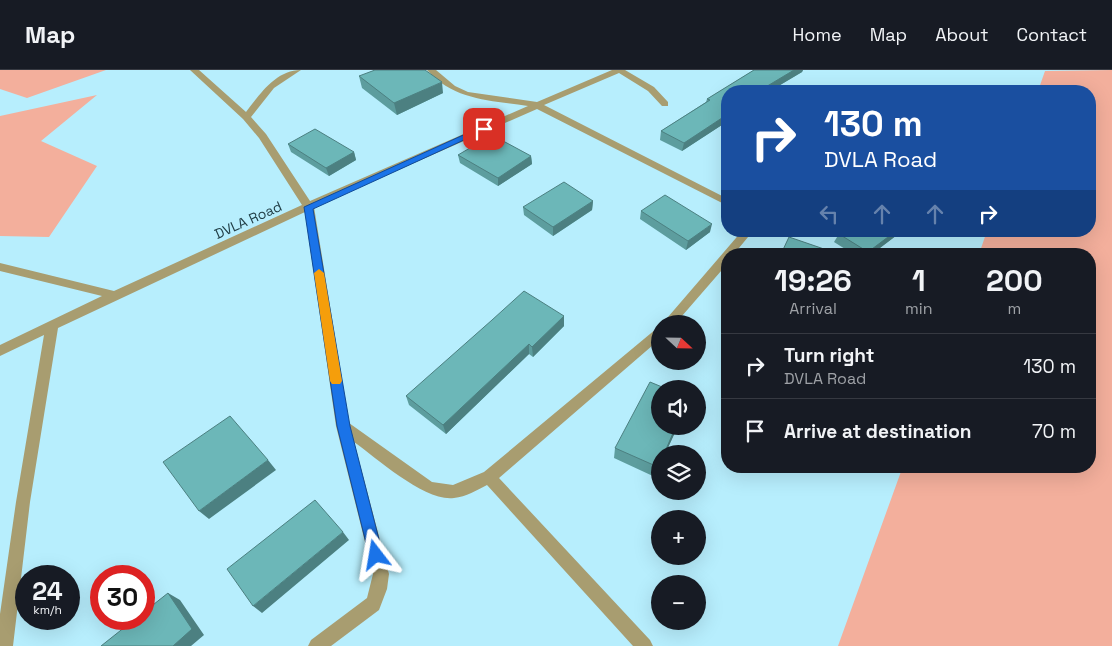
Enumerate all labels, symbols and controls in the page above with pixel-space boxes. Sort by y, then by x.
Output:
text: Map [25,19,75,50]
text: Home [793,23,842,46]
text: Map [870,23,907,46]
text: About [935,23,989,46]
text: Contact [1017,23,1087,46]
text: 130 m [824,102,923,146]
icon: right [741,105,806,170]
pin [463,108,505,150]
icon: arrive [470,115,498,143]
text: DVLA Road [824,145,937,173]
street label: DVLA Road [211,197,285,243]
icon: left [815,200,843,228]
icon: ahead [868,200,896,228]
icon: ahead [921,200,949,228]
icon: right [974,200,1002,228]
text: 19:26 [774,261,852,300]
text: 1 [912,261,926,300]
text: 200 [986,261,1043,300]
text: Arrival [789,298,837,319]
text: min [905,298,933,319]
text: m [1007,298,1021,319]
north arrow [651,315,706,370]
map controls [651,315,706,630]
text: Turn right [784,343,874,368]
icon: right [741,352,769,380]
text: 130 m [1023,354,1076,379]
text: DVLA Road [784,368,866,389]
button: sound [651,380,706,435]
icon: arrive [741,417,769,445]
text: Arrive at destination [784,419,972,444]
text: 70 m [1032,419,1076,444]
button: layers [651,445,706,500]
button: + [651,510,706,565]
position arrow [349,528,401,580]
speed limit sign: 30 [90,565,155,630]
text: 24 [32,575,63,607]
button: − [651,575,706,630]
text: km/h [33,602,62,618]

